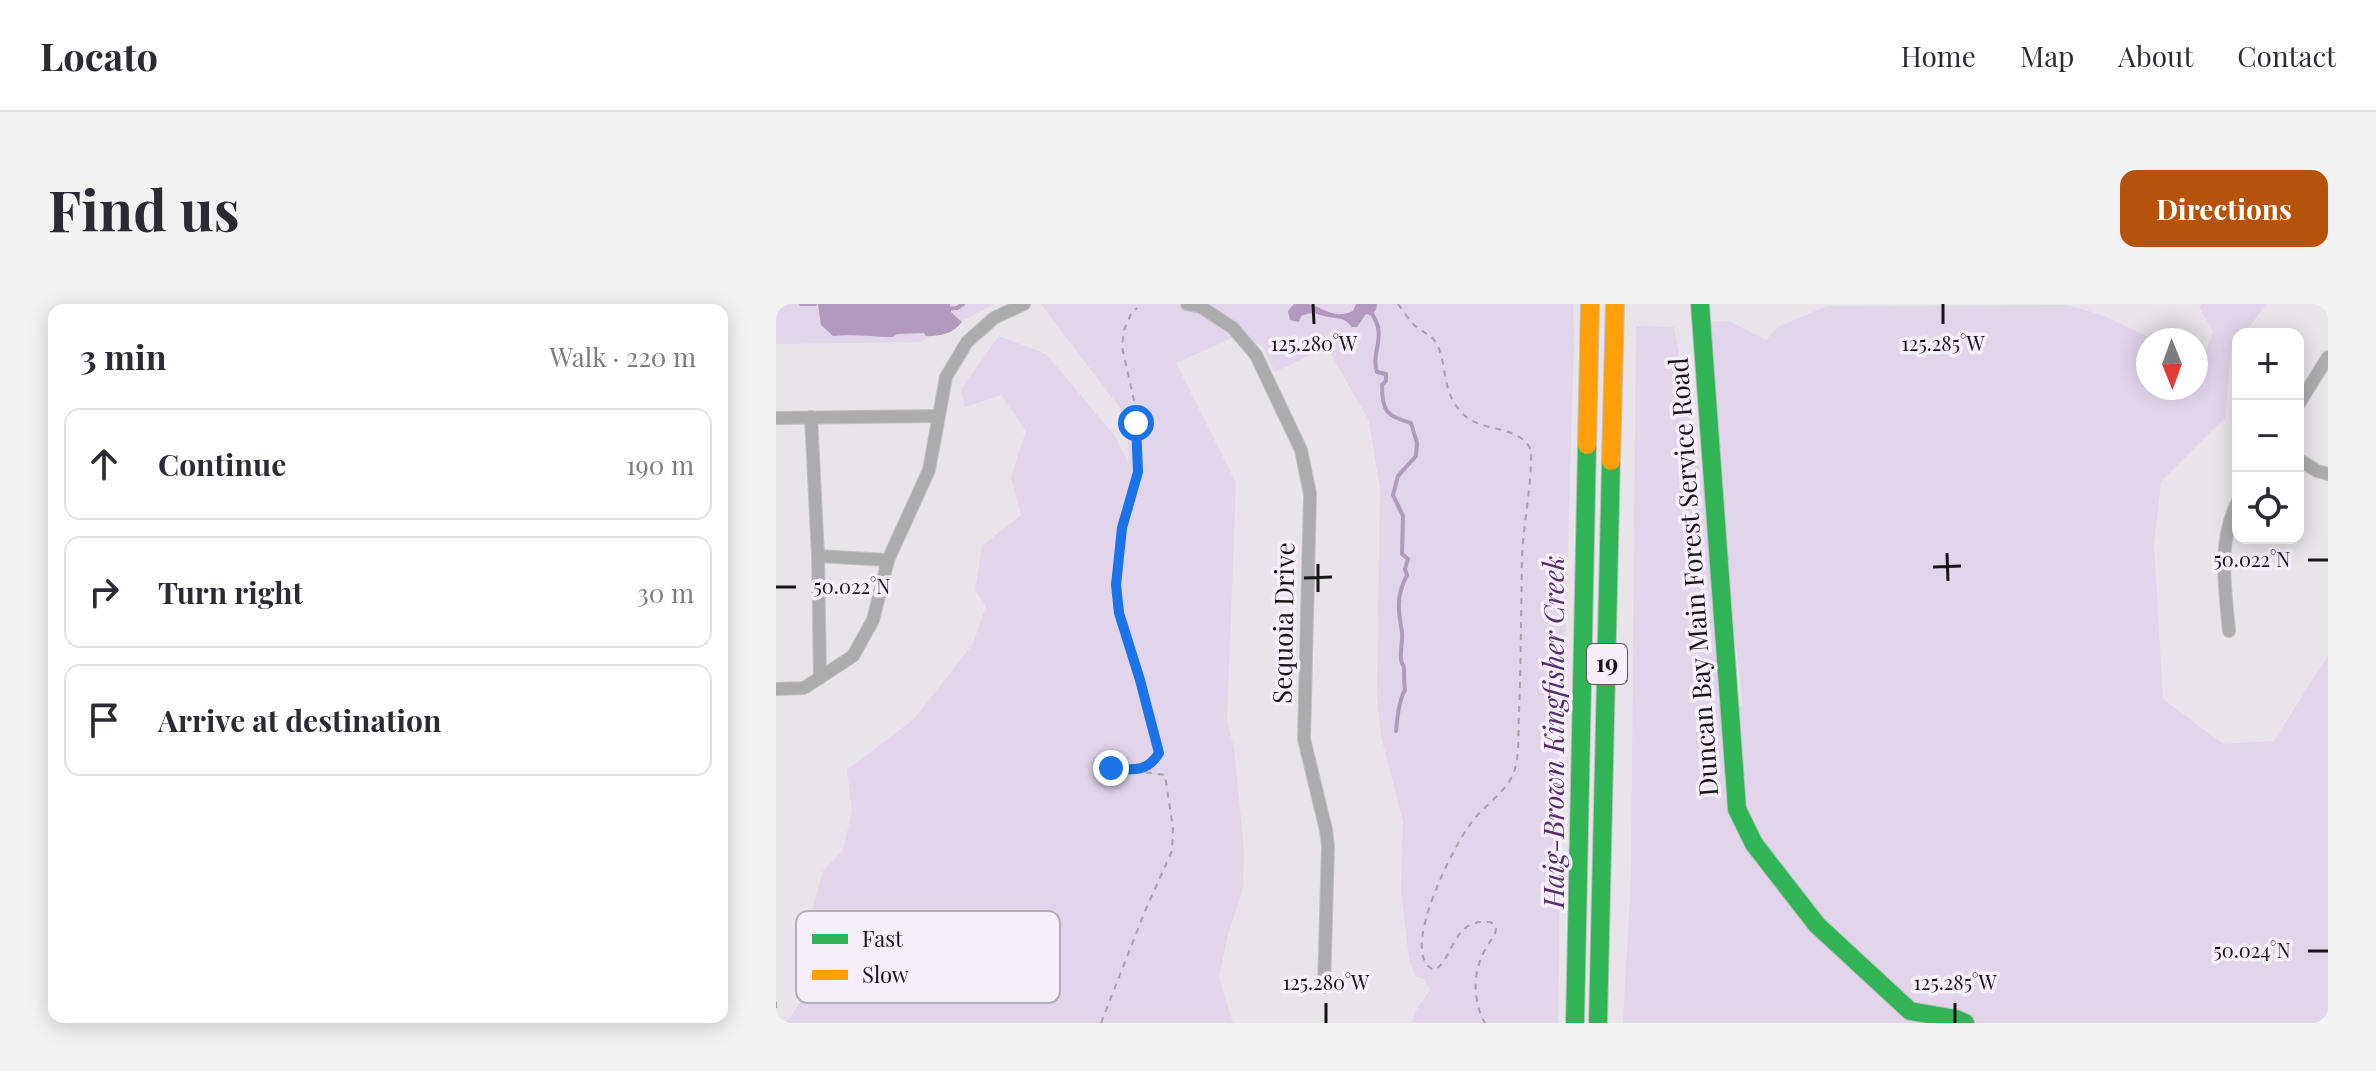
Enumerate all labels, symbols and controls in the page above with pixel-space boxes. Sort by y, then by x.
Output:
text: Locato [40,30,158,81]
text: Home [1901,37,1976,74]
text: Map [2020,37,2074,74]
text: About [2118,37,2193,74]
text: Contact [2237,37,2336,74]
button: Directions [2120,170,2328,247]
text: Find us [48,171,240,246]
north arrow [2136,328,2208,400]
map controls [2232,328,2304,544]
button: + [2232,328,2304,400]
text: 125.280°W [1271,329,1358,356]
text: 125.285°W [1901,329,1985,356]
text: 3 min [80,333,167,379]
text: Walk · 220 m [550,339,696,374]
street label: Duncan Bay Main Forest Service Road [1660,356,1725,798]
button: − [2232,400,2304,472]
route start [1118,405,1154,441]
icon: ahead [82,442,126,486]
text: Continue [158,444,286,484]
text: 190 m [626,447,694,482]
button: locate [2232,472,2304,544]
street label: Sequoia Drive [1264,542,1301,704]
text: 50.022°N [2214,545,2290,572]
water label: Haig-Brown Kingfisher Creek [1534,555,1571,910]
icon: right [82,570,126,614]
text: Turn right [158,572,303,612]
text: 50.022°N [814,572,890,599]
text: 30 m [637,575,694,610]
road number: 19 [1587,644,1627,684]
icon: arrive [82,698,126,742]
text: Arrive at destination [158,700,441,740]
route end [1093,750,1129,786]
legend [796,911,1060,1003]
text: Fast [862,923,904,953]
text: 50.024°N [2213,936,2291,963]
text: Slow [862,959,909,989]
text: 125.280°W [1283,968,1370,995]
text: 125.285°W [1913,968,1997,995]

